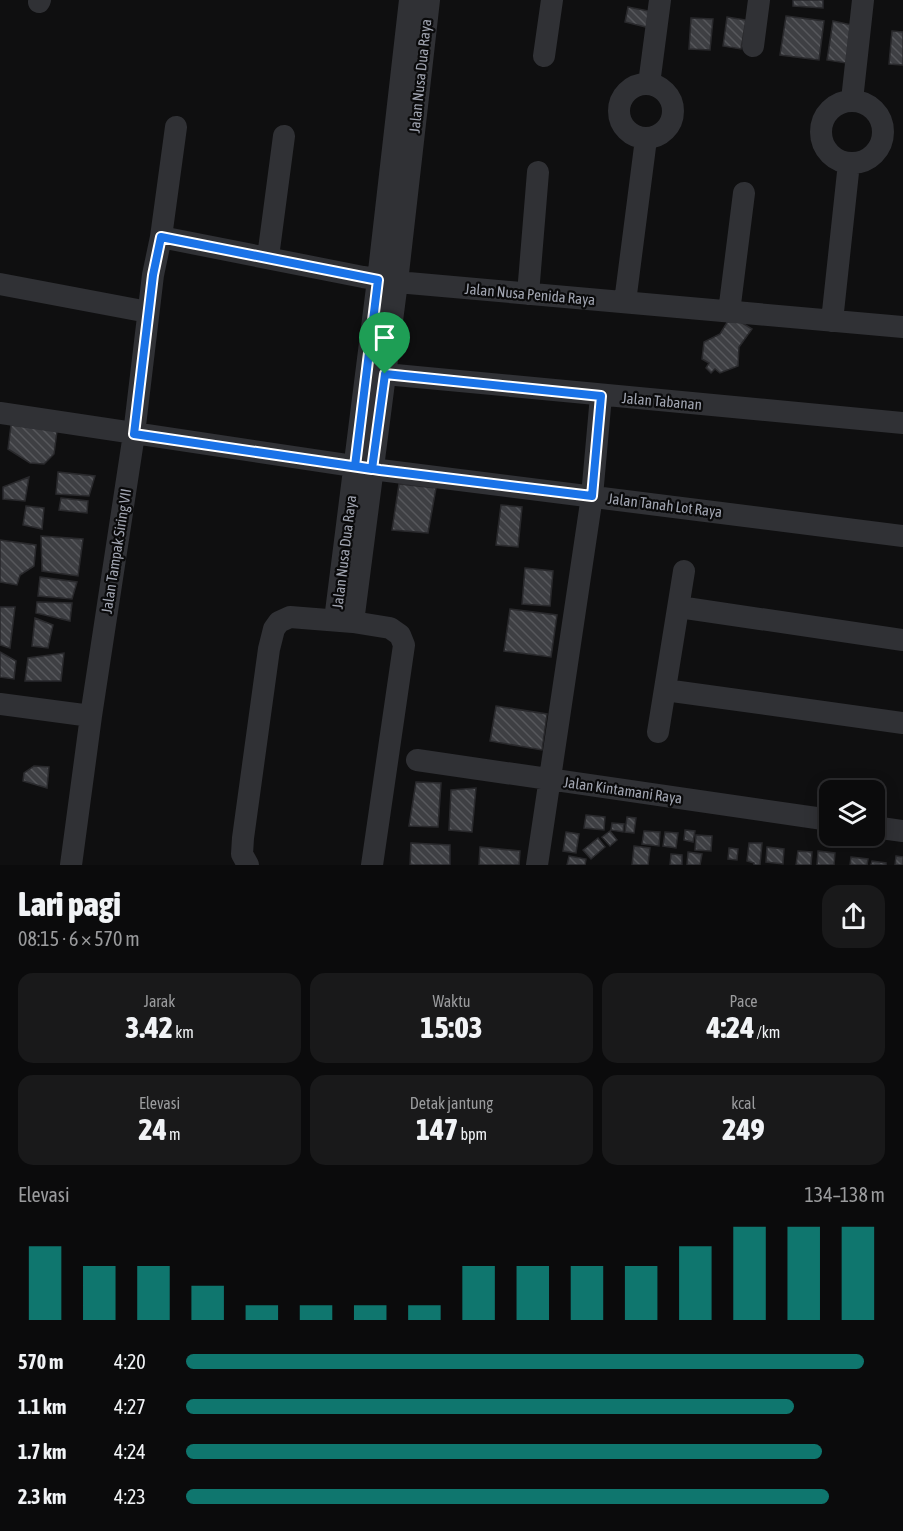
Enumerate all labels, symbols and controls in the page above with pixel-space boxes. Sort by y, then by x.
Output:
street label: Jalan Nusa Dua Raya [406,18,434,134]
street label: Jalan Nusa Penida Raya [464,280,596,308]
pin [359,312,410,374]
icon: arrive [368,321,401,354]
street label: Jalan Tabanan [621,389,703,413]
street label: Jalan Tampak Siring VII [98,487,134,615]
street label: Jalan Tanah Lot Raya [607,490,723,520]
street label: Jalan Nusa Dua Raya [329,494,359,610]
street label: Jalan Kintamani Raya [563,773,683,807]
map controls [819,780,885,846]
button: layers [819,780,885,846]
text: Lari pagi [18,885,121,923]
button: share [822,885,885,948]
text: 08:15 · 6 × 570 m [18,927,140,950]
text: Jarak [144,992,175,1010]
text: Waktu [433,992,470,1010]
text: Pace [729,992,758,1010]
text: 3.42 [125,1010,173,1044]
text: 15:03 [420,1010,483,1044]
text: 4:24 [707,1010,754,1044]
text: km [173,1023,194,1041]
text: /km [754,1023,780,1041]
text: Elevasi [139,1094,180,1112]
text: Detak jantung [410,1094,493,1112]
text: kcal [731,1094,756,1112]
text: 24 [139,1112,167,1146]
text: 147 [416,1112,458,1146]
text: 249 [722,1112,765,1146]
text: m [167,1125,180,1143]
text: bpm [458,1125,487,1143]
text: Elevasi [18,1183,70,1206]
text: 134–138 m [804,1183,885,1206]
text: 570 m [18,1350,63,1373]
text: 4:20 [114,1350,146,1373]
text: 1.1 km [18,1395,66,1418]
text: 4:27 [114,1395,146,1418]
text: 1.7 km [18,1440,66,1463]
text: 4:24 [114,1440,146,1463]
text: 2.3 km [18,1485,66,1508]
text: 4:23 [114,1485,146,1508]

